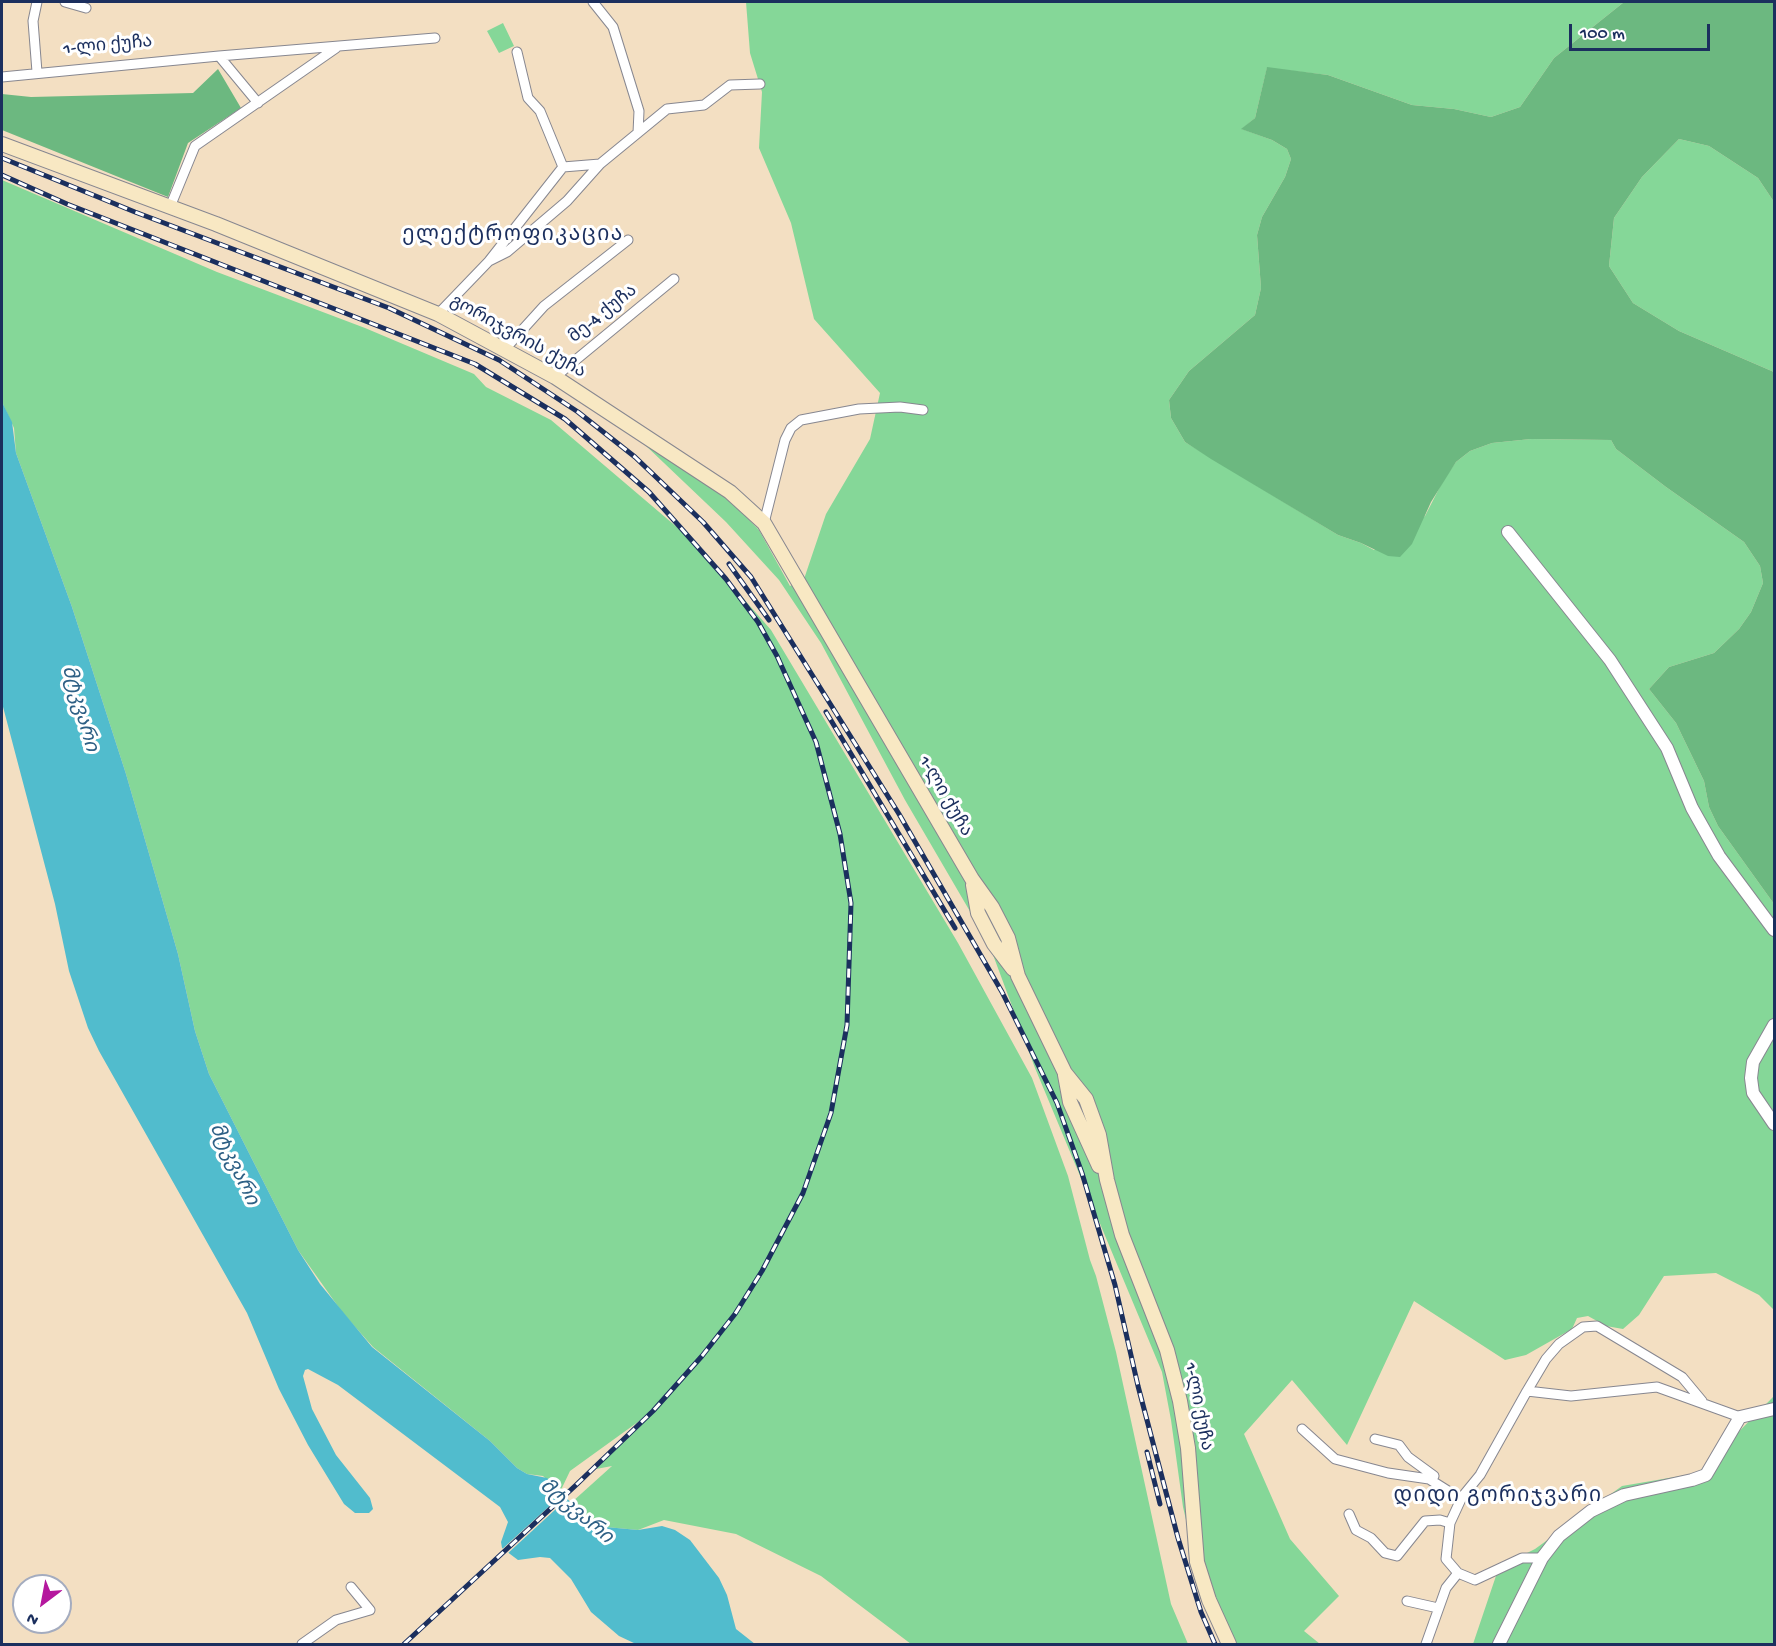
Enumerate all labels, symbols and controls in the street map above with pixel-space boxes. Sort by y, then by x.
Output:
scale bar [1572,12,1713,50]
text: 100 m [1580,24,1625,45]
street label: 1-ლი ქუჩა [63,32,153,62]
district label: ელექტროფიკაცია [402,224,624,250]
street label: მე-4 ქუჩა [565,281,643,349]
street label: გორიჯვრის ქუჩა [445,292,589,384]
water label: მტკვარი [54,663,102,755]
street label: 1-ლი ქუჩა [912,753,976,841]
water label: მტკვარი [202,1120,262,1210]
street label: 1-ლი ქუჩა [1178,1361,1216,1453]
water label: მტკვარი [533,1475,617,1551]
district label: დიდი გორიჯვარი [1393,1485,1603,1511]
north arrow [12,1574,72,1634]
text: N [24,1607,43,1629]

